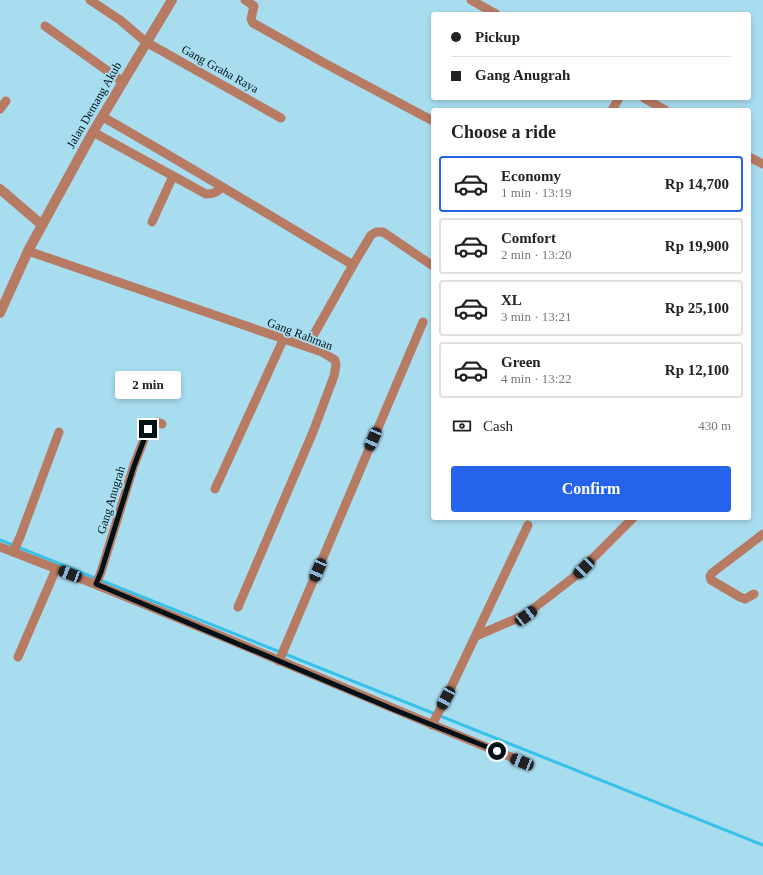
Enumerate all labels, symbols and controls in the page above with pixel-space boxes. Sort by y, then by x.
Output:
text: Pickup [475,29,520,45]
street label: Gang Graha Raya [179,42,262,96]
street label: Jalan Demang Akub [64,59,124,151]
text: Gang Anugrah [475,67,570,83]
text: Choose a ride [451,122,556,142]
icon: car [453,166,489,202]
text: Economy [501,168,561,184]
text: Rp 14,700 [665,176,729,192]
text: 1 min · 13:19 [501,185,571,200]
icon: car [453,228,489,264]
text: Comfort [501,230,556,246]
text: Rp 19,900 [665,238,729,254]
text: 2 min · 13:20 [501,247,571,262]
icon: car [453,290,489,326]
text: XL [501,292,522,308]
text: Rp 25,100 [665,300,729,316]
text: 3 min · 13:21 [501,309,571,324]
street label: Gang Rahman [265,315,335,353]
icon: car [453,352,489,388]
text: Green [501,354,541,370]
text: Rp 12,100 [665,362,729,378]
callout: 2 min [115,371,181,399]
text: 4 min · 13:22 [501,371,571,386]
text: 2 min [132,377,164,392]
icon: cash [451,415,473,437]
text: Cash [483,418,513,434]
text: 430 m [698,418,731,433]
route end [139,420,157,438]
car [363,426,383,452]
street label: Gang Anugrah [94,464,128,536]
button: Confirm [451,466,731,512]
car [571,555,597,581]
car [308,557,328,583]
car [57,564,83,584]
car [513,604,539,628]
car [435,685,457,711]
route start [488,742,506,760]
car [509,752,535,772]

